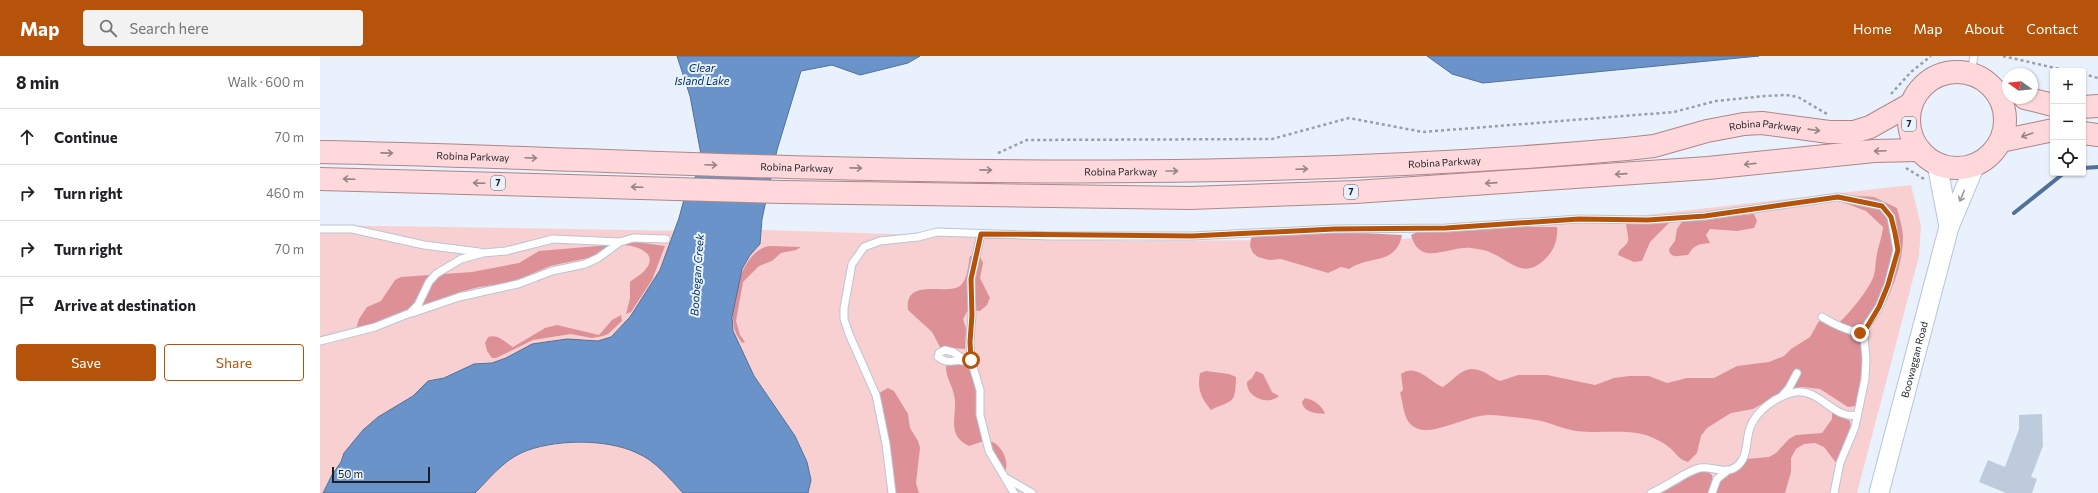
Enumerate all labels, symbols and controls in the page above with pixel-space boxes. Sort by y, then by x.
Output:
search box [83,10,363,46]
text: Map [20,17,59,40]
icon: search [97,17,119,39]
text: Search here [129,19,209,37]
text: Home [1853,20,1892,37]
text: Map [1914,20,1942,37]
text: About [1964,20,2004,37]
text: Contact [2026,20,2078,37]
water label: Clear Island Lake [675,61,730,87]
north arrow [2002,68,2038,104]
map controls [2050,68,2086,176]
button: + [2050,68,2086,104]
text: 8 min [16,72,59,93]
text: Walk · 600 m [228,74,304,90]
button: − [2050,104,2086,140]
street label: Robina Parkway [1728,117,1802,134]
road number: 7 [1902,117,1916,131]
icon: ahead [16,126,38,148]
one-way arrow [1807,126,1820,134]
text: Continue [54,128,118,146]
text: 70 m [275,129,304,145]
one-way arrow [2021,132,2033,140]
button: locate [2050,140,2086,176]
one-way arrow [1874,147,1887,155]
street label: Robina Parkway [436,149,510,164]
one-way arrow [380,150,393,157]
street label: Robina Parkway [1408,154,1481,170]
one-way arrow [524,155,537,162]
street label: Robina Parkway [760,160,833,174]
one-way arrow [1744,160,1757,167]
one-way arrow [704,161,717,168]
one-way arrow [849,164,862,172]
street label: Robina Parkway [1084,165,1157,177]
one-way arrow [1295,165,1308,173]
one-way arrow [979,166,992,174]
one-way arrow [1165,167,1178,175]
one-way arrow [1615,171,1628,178]
one-way arrow [343,176,356,183]
road number: 7 [491,176,505,190]
one-way arrow [473,179,486,187]
one-way arrow [1485,179,1498,186]
icon: right [16,182,38,204]
one-way arrow [631,183,644,191]
text: Turn right [54,184,123,202]
text: 460 m [266,185,304,201]
road number: 7 [1344,185,1358,199]
one-way arrow [1957,189,1965,201]
water label: Boobegan Creek [687,233,706,316]
icon: right [16,238,38,260]
text: Turn right [54,240,123,258]
text: 70 m [275,241,304,257]
icon: arrive [16,294,38,316]
text: Arrive at destination [54,296,196,314]
street label: Boowaggan Road [1898,320,1930,399]
route end [1851,324,1869,342]
button: Save [16,344,156,381]
button: Share [164,344,304,381]
route start [962,351,980,369]
scale bar [332,465,430,484]
text: 50 m [338,467,363,480]

